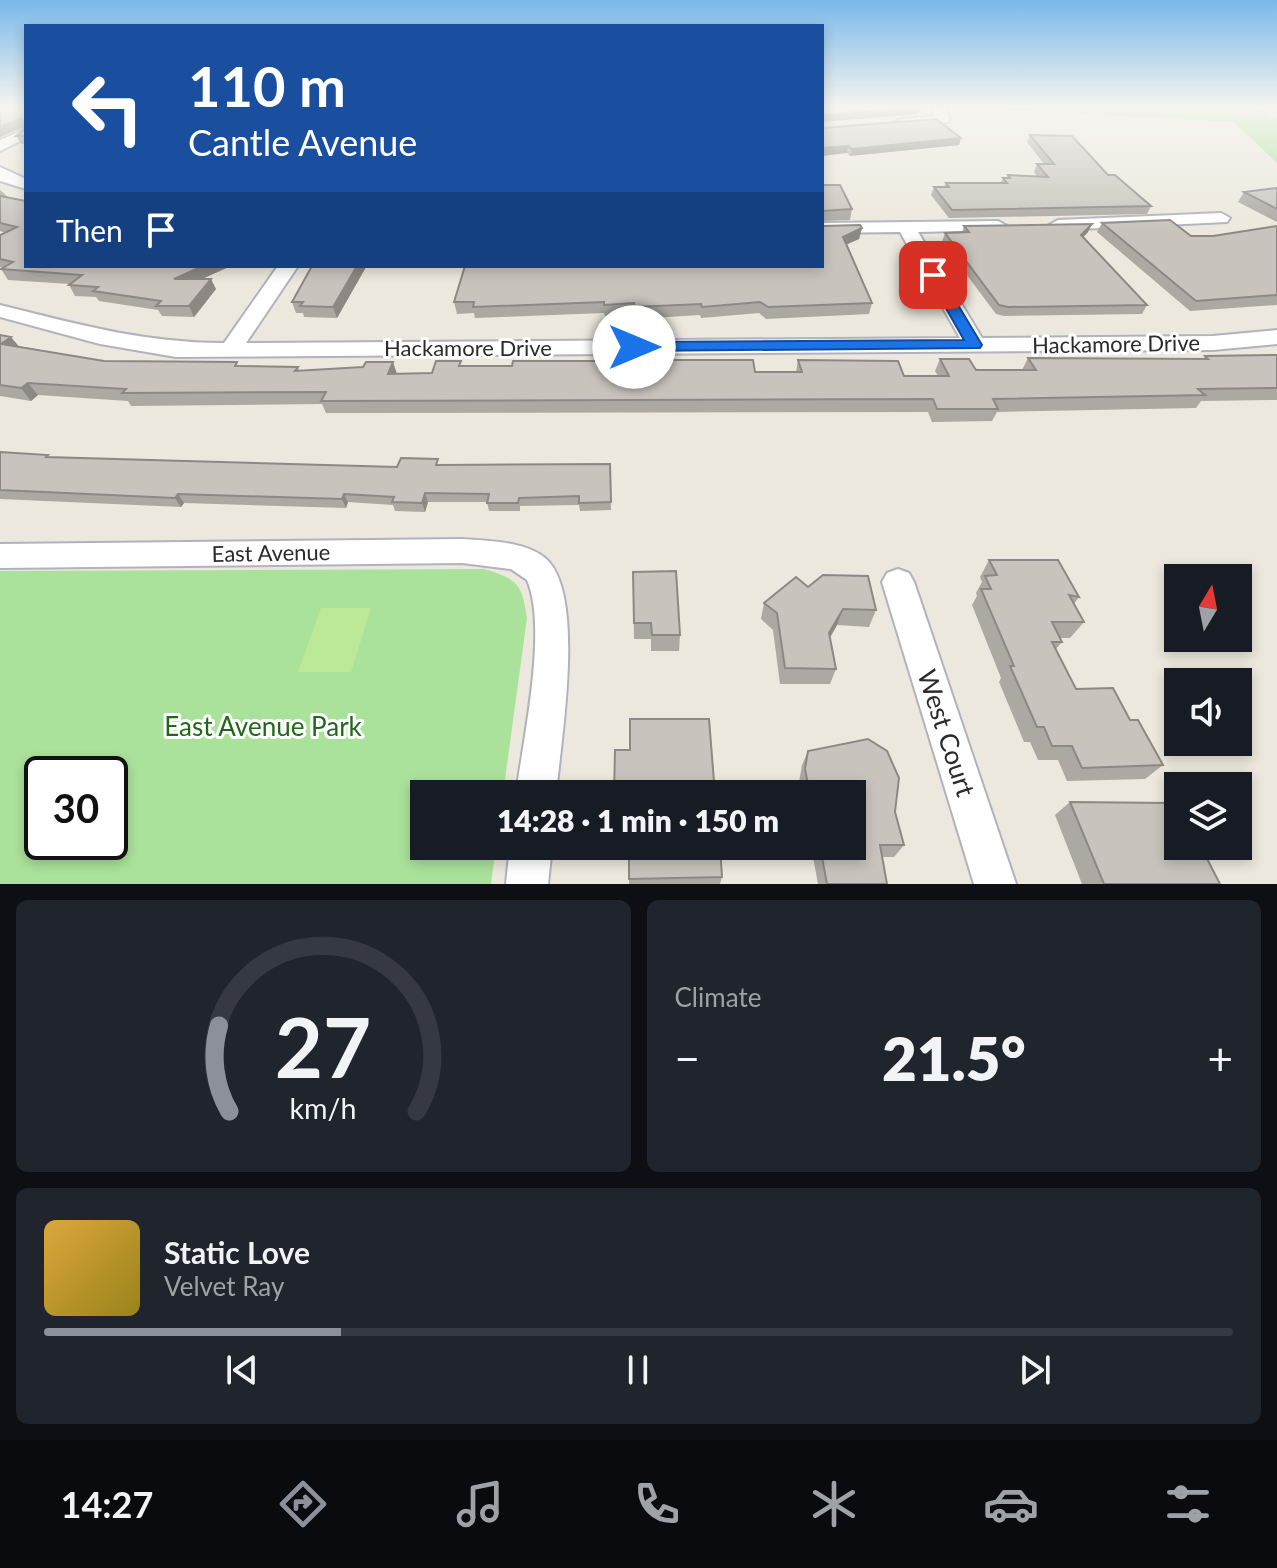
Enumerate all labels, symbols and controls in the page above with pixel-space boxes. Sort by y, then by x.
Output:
text: 110 m [188,52,346,119]
icon: left [56,56,160,160]
text: Cantle Avenue [188,120,417,164]
icon: arrive [139,208,183,252]
text: Then [56,212,123,248]
pin [899,241,967,309]
icon: arrive [911,253,955,297]
position arrow [592,305,676,389]
street label: Hackamore Drive [1032,329,1200,358]
street label: Hackamore Drive [384,334,552,361]
street label: East Avenue [211,538,331,567]
north arrow [1164,564,1252,652]
map controls [1164,564,1252,860]
street label: West Court [911,665,983,801]
button: sound [1164,668,1252,756]
park label: East Avenue Park [164,710,363,742]
speed limit sign: 30 [24,756,128,860]
button: layers [1164,772,1252,860]
text: 14:28 · 1 min · 150 m [497,802,779,838]
text: Climate [675,981,761,1013]
text: 27 [275,996,372,1096]
text: 21.5° [882,1022,1026,1094]
text: − [675,1032,700,1084]
text: + [1207,1032,1233,1084]
text: km/h [290,1091,357,1125]
text: Static Love [164,1234,310,1270]
text: Velvet Ray [164,1270,284,1302]
icon: previous [220,1348,264,1392]
icon: pause [616,1348,660,1392]
icon: next [1013,1348,1057,1392]
icon: directions [275,1476,331,1532]
icon: music [452,1476,508,1532]
icon: phone [629,1476,685,1532]
icon: climate [806,1476,862,1532]
icon: car [983,1476,1039,1532]
icon: filters [1160,1476,1216,1532]
text: 14:27 [61,1482,153,1526]

